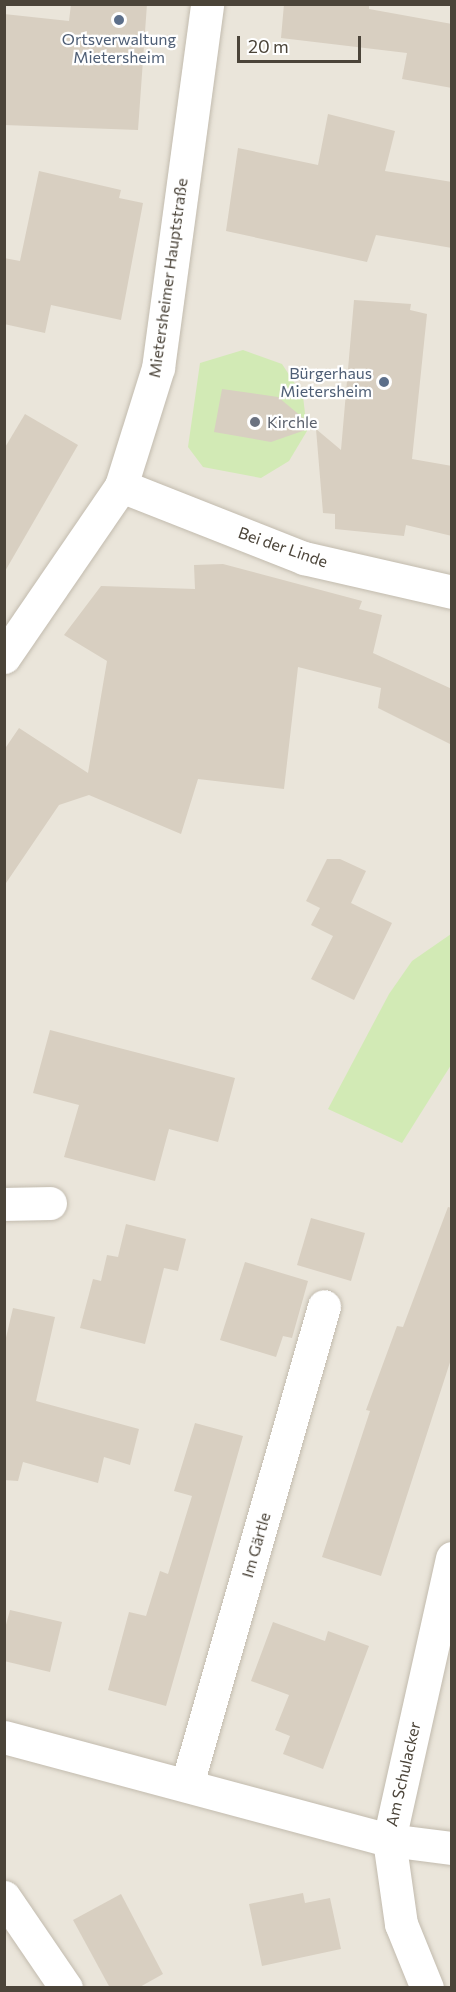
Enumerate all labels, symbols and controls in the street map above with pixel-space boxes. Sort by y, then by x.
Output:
marker: Ortsverwaltung Mietersheim [112,13,126,27]
scale bar [240,24,364,62]
place label: Ortsverwaltung Mietersheim [62,29,176,67]
text: 20 m [248,35,289,57]
street label: Mietersheimer Hauptstraße [144,177,192,379]
place label: Bürgerhaus Mietersheim [280,363,372,401]
marker: Bürgerhaus Mietersheim [377,375,391,389]
place label: Kirchle [267,412,318,432]
marker: Kirchle [248,415,262,429]
street label: Bei der Linde [236,523,330,571]
street label: Im Gärtle [238,1510,274,1580]
street label: Am Schulacker [382,1720,424,1828]

